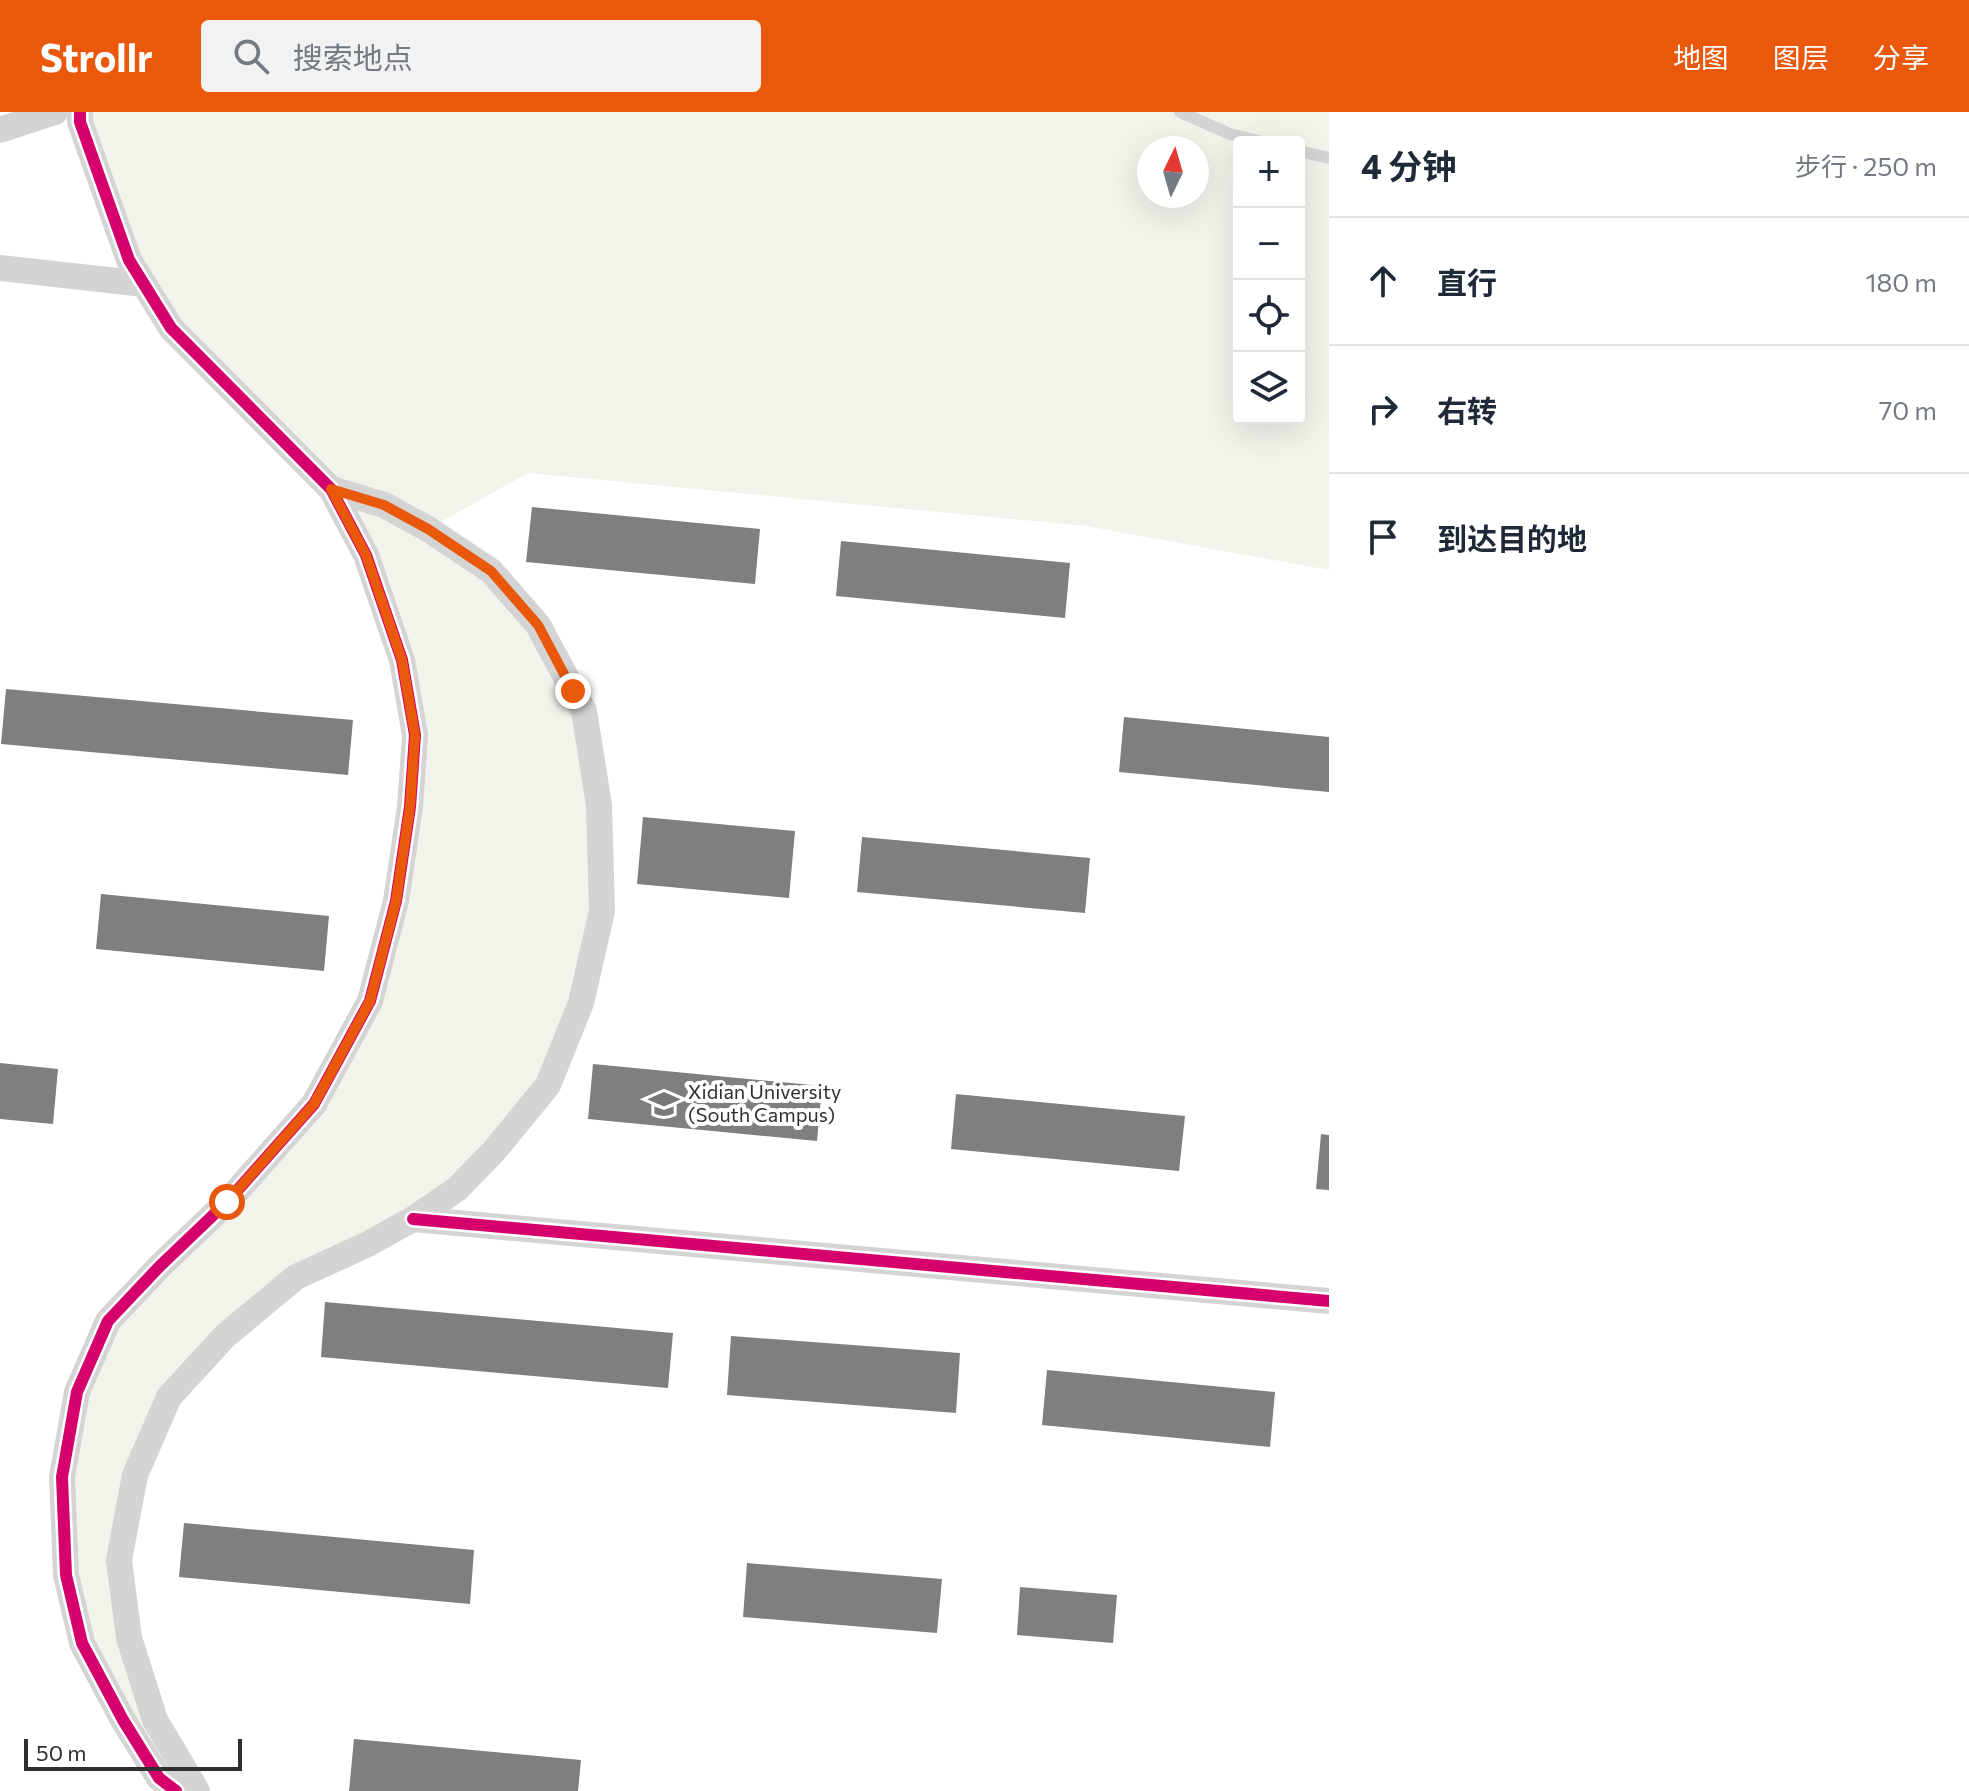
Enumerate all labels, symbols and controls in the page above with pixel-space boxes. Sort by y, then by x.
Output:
search box [201,20,761,92]
text: Strollr [40,33,153,80]
icon: search [229,34,273,78]
text: 搜索地点 [293,38,413,75]
text: 地图 [1673,40,1729,74]
text: 图层 [1773,40,1829,74]
text: 分享 [1873,40,1929,74]
north arrow [1137,136,1209,208]
map controls [1233,136,1305,424]
button: + [1233,136,1305,208]
text: 4 分钟 [1361,144,1456,186]
text: 步行 · 250 m [1795,150,1937,181]
button: − [1233,208,1305,280]
icon: ahead [1361,259,1405,303]
text: 直行 [1437,263,1497,300]
text: 180 m [1865,266,1937,297]
button: locate [1233,280,1305,352]
button: layers [1233,352,1305,424]
icon: right [1361,387,1405,431]
text: 右转 [1437,391,1497,428]
text: 70 m [1879,394,1937,425]
icon: arrive [1361,515,1405,559]
text: 到达目的地 [1437,519,1587,556]
route end [555,673,591,709]
place label: Xidian University (South Campus) [688,1079,841,1126]
school or university icon: Xidian University (South Campus) [647,1087,681,1121]
route start [209,1184,245,1220]
scale bar [24,1735,242,1771]
text: 50 m [36,1739,86,1766]

